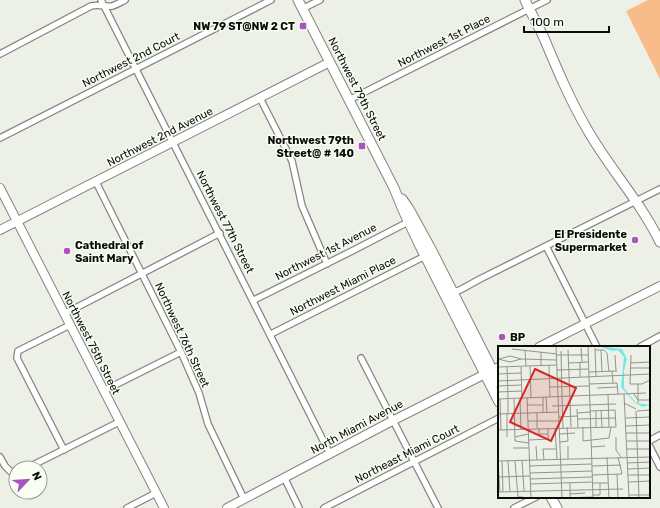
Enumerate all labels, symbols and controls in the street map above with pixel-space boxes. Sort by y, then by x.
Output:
scale bar [524,8,609,34]
street label: Northwest 1st Place [396,12,492,70]
text: 100 m [530,15,564,29]
place label: NW 79 ST@NW 2 CT [193,20,295,33]
marker: NW 79 ST@NW 2 CT [298,21,308,31]
street label: Northwest 2nd Court [80,29,183,90]
street label: Northwest 79th Street [325,35,389,143]
street label: Northwest 2nd Avenue [105,105,215,169]
place label: Northwest 79th Street@ # 140 [267,134,354,160]
marker: Northwest 79th Street@ # 140 [357,141,367,151]
street label: Northwest 77th Street [193,169,257,276]
street label: Northwest 1st Avenue [273,221,379,283]
place label: El Presidente Supermarket [554,228,627,254]
marker: El Presidente Supermarket [630,235,640,245]
place label: Cathedral of Saint Mary [75,239,143,265]
marker: Cathedral of Saint Mary [62,246,72,256]
street label: Northwest Miami Place [288,254,398,318]
street label: Northwest 76th Street [152,281,212,390]
street label: Northwest 75th Street [59,289,123,397]
place label: BP [510,331,526,344]
marker: BP [497,332,507,342]
inset map [498,346,650,498]
street label: North Miami Avenue [309,397,405,457]
street label: Northeast Miami Court [353,422,462,486]
north arrow [8,460,48,500]
text: N [29,470,44,482]

